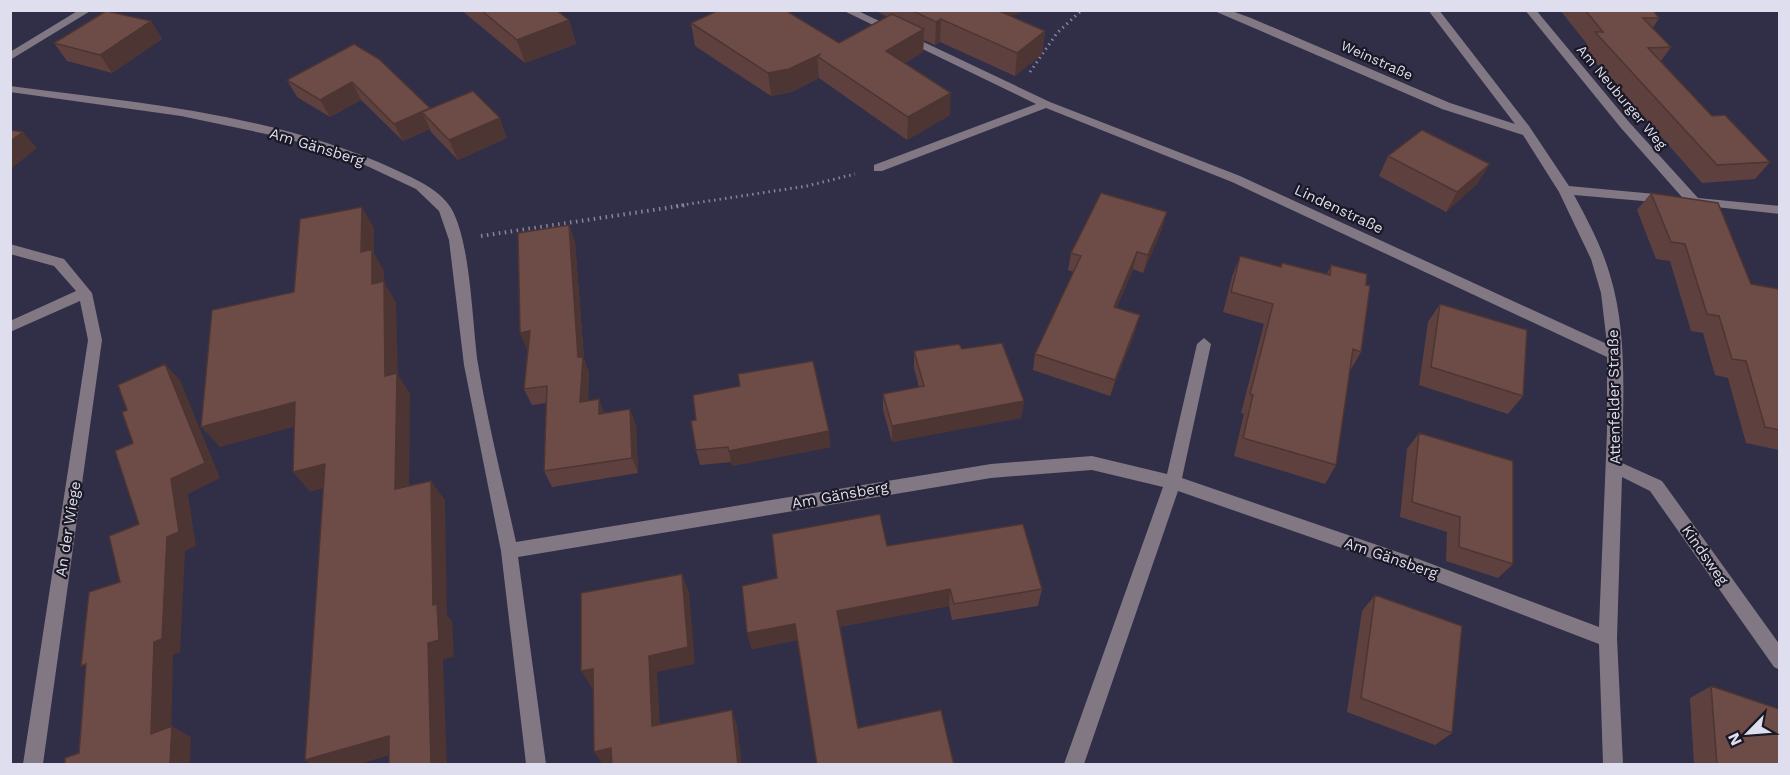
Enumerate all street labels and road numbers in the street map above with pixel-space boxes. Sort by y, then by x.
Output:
street label: Weinstraße [1339,37,1415,83]
street label: Am Neuburger Weg [1574,42,1671,153]
street label: Am Gänsberg [268,124,366,170]
street label: Lindenstraße [1292,181,1386,237]
street label: Attenfelder Straße [1604,329,1624,465]
street label: Am Gänsberg [790,478,890,512]
street label: An der Wiege [52,480,84,578]
street label: Kindsweg [1678,522,1732,588]
street label: Am Gänsberg [1342,534,1440,582]

